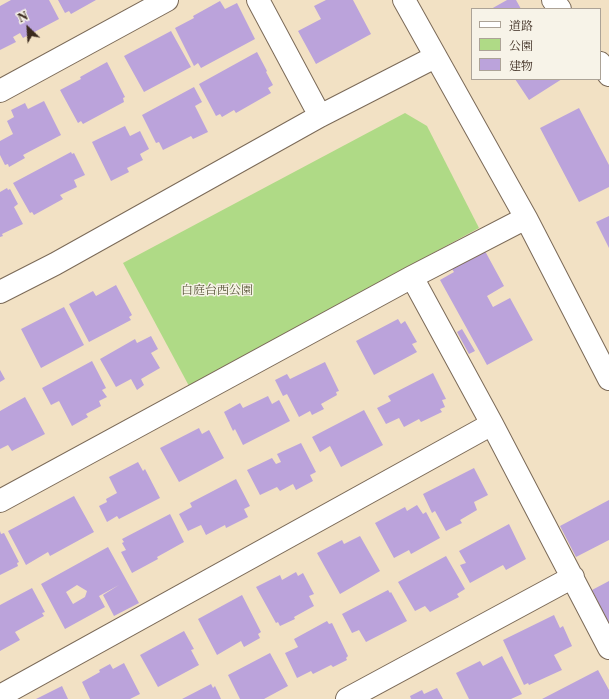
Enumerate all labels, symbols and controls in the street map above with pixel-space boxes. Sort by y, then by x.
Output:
north arrow [8,8,48,48]
legend [471,8,601,80]
text: N [16,9,30,25]
text: 道路 [509,18,533,33]
text: 公園 [509,38,533,53]
text: 建物 [509,58,533,73]
park label: 白庭台西公園 [181,284,253,298]

